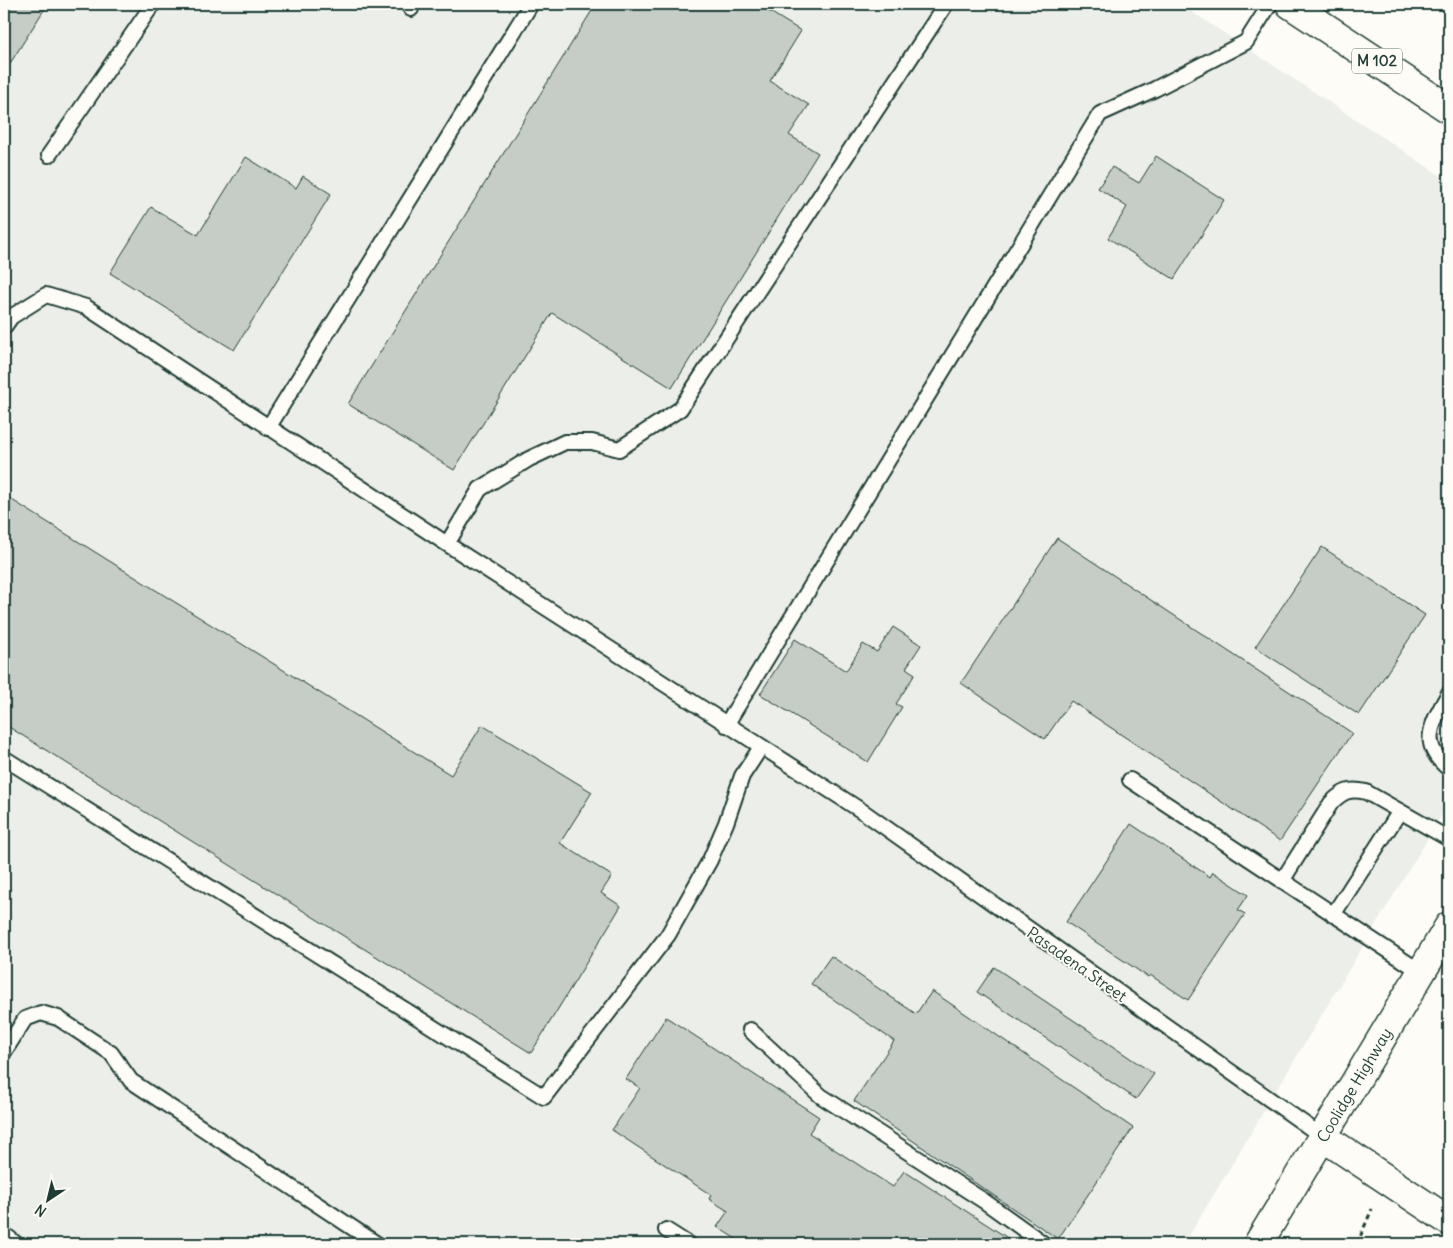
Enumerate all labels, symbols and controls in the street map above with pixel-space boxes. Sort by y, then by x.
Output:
road number: M 102 [1352,48,1402,74]
street label: Pasadena Street [1023,922,1131,1006]
street label: Coolidge Highway [1312,1024,1396,1146]
north arrow [22,1176,72,1226]
text: N [31,1200,50,1221]

